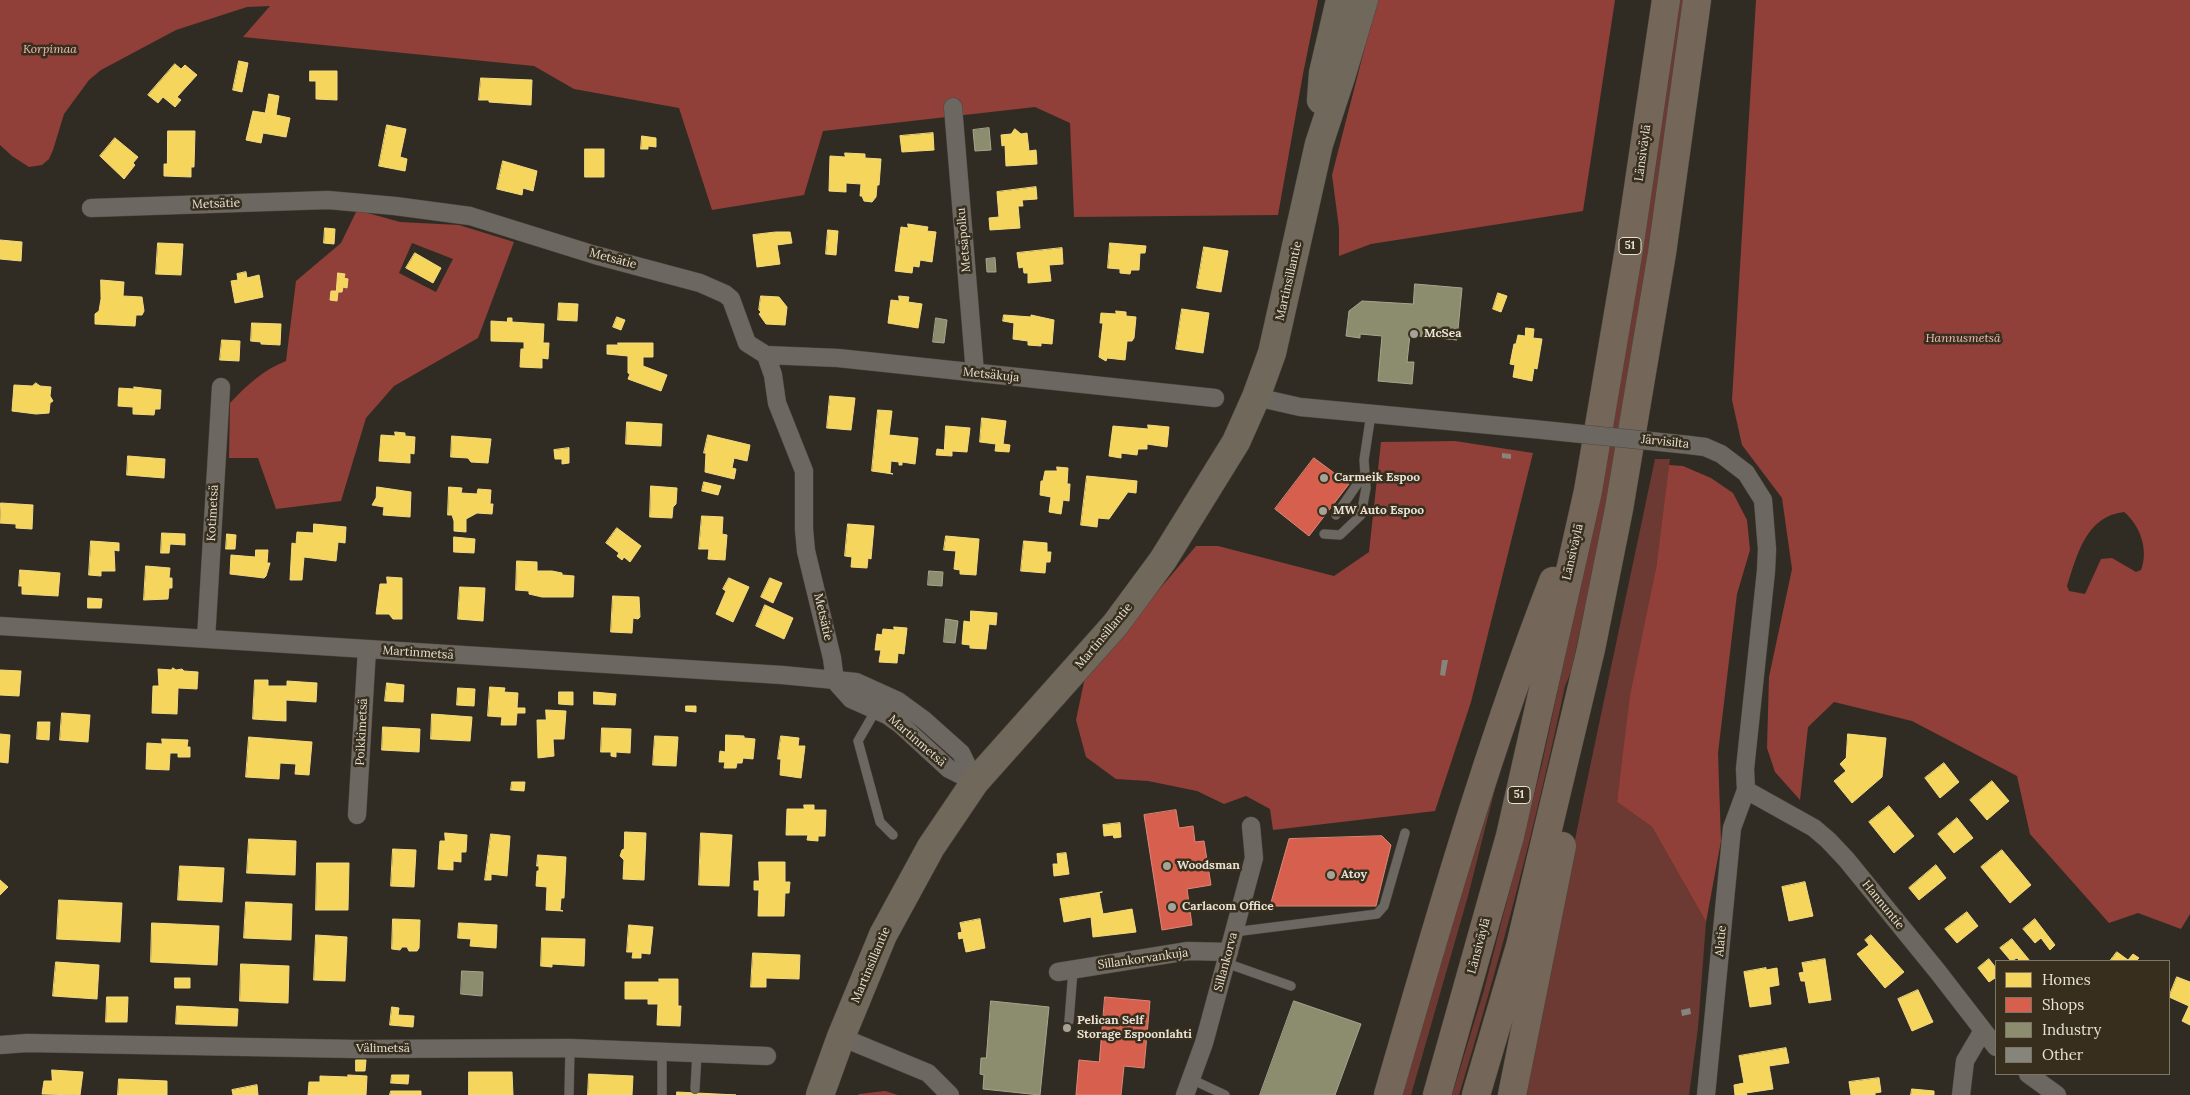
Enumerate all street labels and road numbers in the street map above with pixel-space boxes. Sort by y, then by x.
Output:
street label: Länsiväylä [1632,124,1654,182]
street label: Metsätie [192,196,240,212]
street label: Metsäpolku [954,207,974,273]
road number: 51 [1619,238,1641,255]
street label: Martinsillantie [1273,240,1305,322]
street label: Metsätie [588,246,638,272]
street label: Metsäkuja [962,365,1020,385]
street label: Järvisilta [1640,432,1690,452]
street label: Kotimetsä [204,484,222,542]
street label: Länsiväylä [1560,522,1586,582]
street label: Metsätie [811,592,835,642]
street label: Martinsillantie [1072,600,1136,672]
street label: Martinmetsä [382,643,454,663]
street label: Poikkimetsä [353,698,371,766]
street label: Martinmetsä [885,712,949,770]
road number: 51 [1508,786,1530,804]
street label: Hannuntie [1859,878,1907,932]
street label: Länsiväylä [1465,916,1493,976]
street label: Martinsillantie [849,925,893,1005]
street label: Alatie [1712,925,1730,957]
street label: Sillankorva [1211,931,1241,993]
street label: Sillankorvankuja [1097,946,1189,972]
street label: Välimetsä [356,1042,410,1056]

